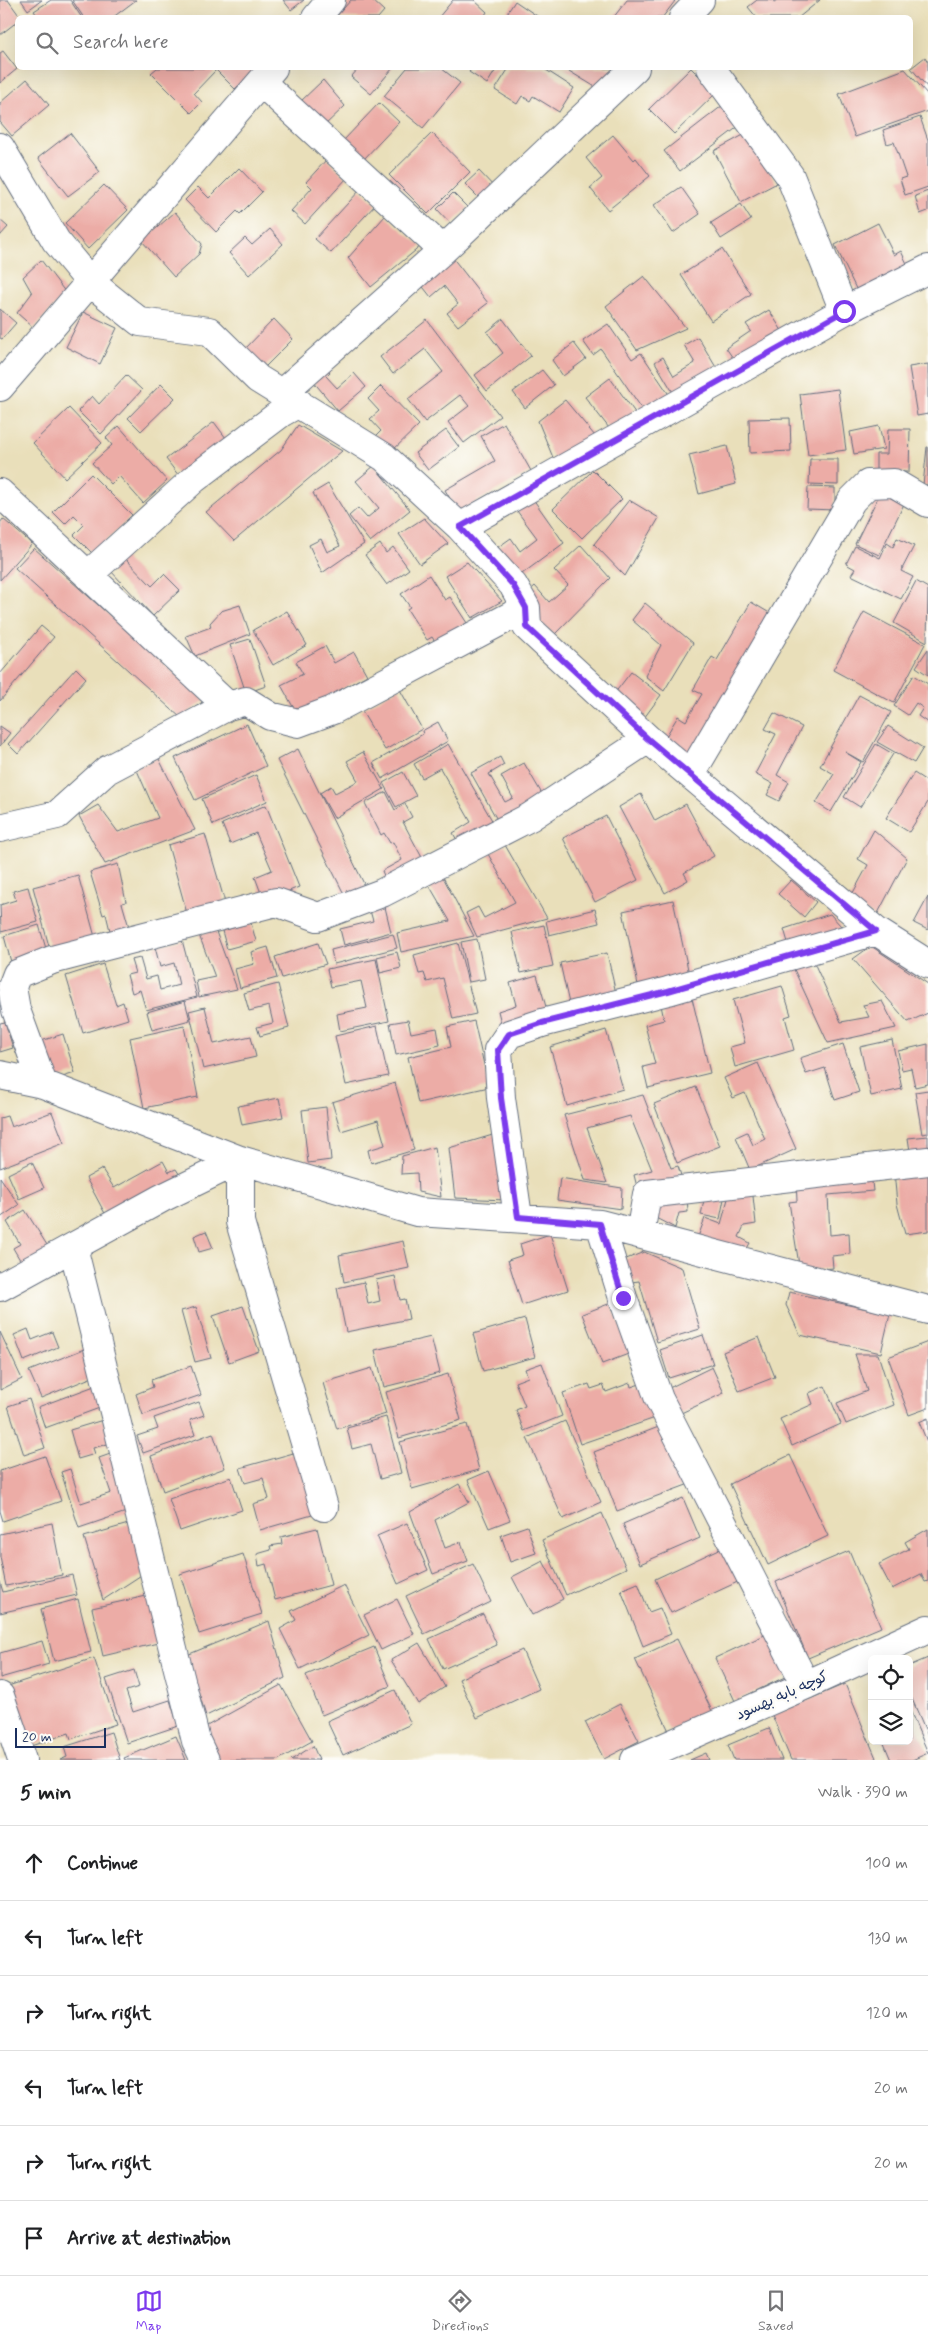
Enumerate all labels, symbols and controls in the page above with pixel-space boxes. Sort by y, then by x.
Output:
search box [15,15,913,70]
icon: search [33,29,61,57]
text: Search here [73,30,169,55]
route start [833,300,856,323]
route end [612,1287,635,1310]
map controls [868,1655,913,1745]
button: locate [868,1655,913,1700]
street label: کوچه بابه بهسود [733,1667,831,1725]
button: layers [868,1700,913,1745]
scale bar [15,1725,106,1748]
text: 20 m [22,1728,52,1746]
text: 5 min [20,1779,72,1807]
text: Walk · 390 m [818,1782,908,1803]
icon: ahead [20,1849,48,1877]
text: Continue [67,1851,138,1876]
text: 100 m [865,1853,908,1874]
icon: left [20,1924,48,1952]
text: Turn left [67,1926,143,1951]
text: 130 m [867,1928,908,1949]
icon: right [20,1999,48,2027]
text: Turn right [67,2001,151,2026]
text: 120 m [866,2003,908,2024]
icon: left [20,2074,48,2102]
text: Turn left [67,2076,143,2101]
text: 20 m [874,2078,908,2099]
icon: right [20,2149,48,2177]
text: Turn right [67,2151,151,2176]
text: 20 m [874,2153,908,2174]
icon: arrive [20,2224,48,2252]
text: Arrive at destination [67,2226,231,2251]
tab: Map [135,2287,163,2335]
tab: Directions [432,2287,489,2335]
tab: Saved [758,2287,793,2335]

